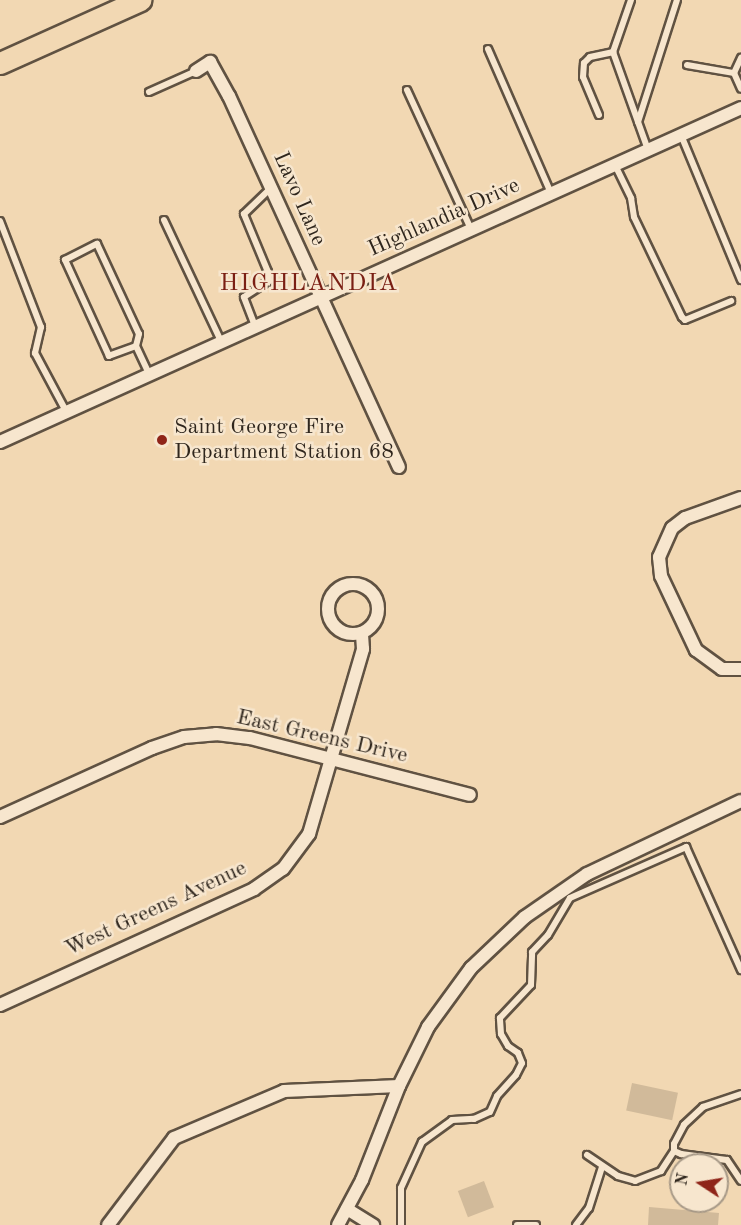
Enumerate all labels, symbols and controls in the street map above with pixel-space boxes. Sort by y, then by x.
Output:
street label: Lavo Lane [267,148,331,250]
street label: Highlandia Drive [364,173,524,263]
district label: HIGHLANDIA [220,271,398,299]
place label: Saint George Fire Department Station 68 [174,414,394,466]
marker: Saint George Fire Department Station 68 [155,433,169,447]
street label: East Greens Drive [234,704,410,770]
street label: West Greens Avenue [61,855,251,963]
north arrow [669,1153,729,1213]
text: N [674,1172,692,1187]

